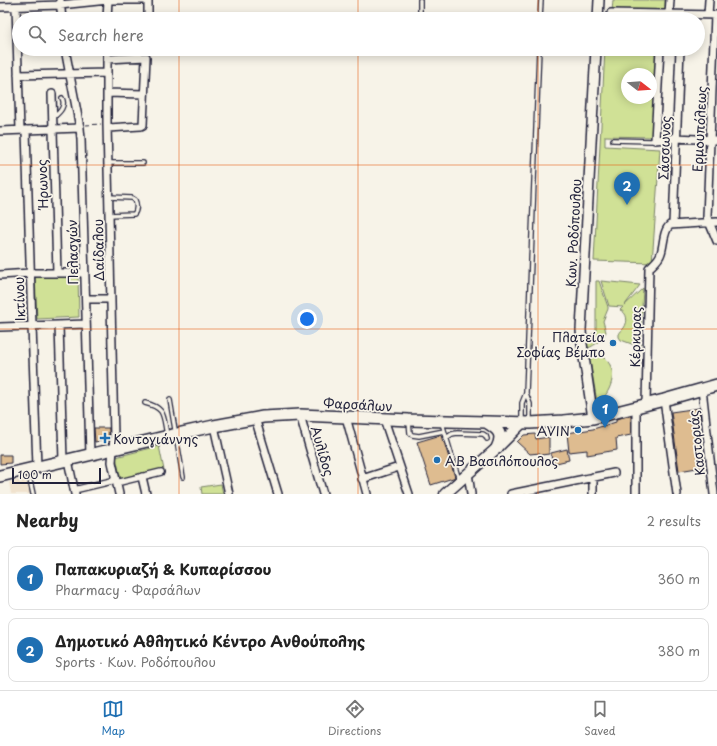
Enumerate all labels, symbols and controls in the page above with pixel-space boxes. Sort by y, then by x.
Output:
search box [12,12,705,56]
icon: search [26,23,48,45]
text: Search here [58,23,144,46]
north arrow [621,68,657,104]
street label: Ερμουπόλεως [687,85,711,173]
street label: Σάσσωνος [653,115,675,181]
street label: Ήρωνος [32,159,52,211]
pin: 2 [614,172,640,205]
street label: Κων. Ροδόπουλου [561,178,585,288]
street label: Πελασγών [62,219,82,285]
street label: Δαίδαλου [88,219,108,281]
street label: Ικτίνου [9,276,29,322]
street label: Κέρκυρας [625,306,645,368]
your location [297,309,317,329]
place label: Πλατεία Σοφίας Βέμπο [516,327,605,361]
marker: Πλατεία Σοφίας Βέμπο [608,338,618,348]
street label: Φαρσάλων [323,393,393,415]
pin: 1 [592,395,618,428]
street label: Καστοριάς [683,409,709,477]
place label: AVIN [537,421,570,440]
street label: Αυλίδος [307,424,339,479]
marker: AVIN [573,425,583,435]
place label: Κοντογιάννης [113,429,198,448]
marker: Κοντογιάννης [100,433,110,443]
place label: ΑΒ Βασιλόπουλος [445,451,558,470]
marker: ΑΒ Βασιλόπουλος [432,455,442,465]
scale bar [12,466,101,485]
text: 100 m [18,466,52,483]
text: Nearby [16,507,78,533]
text: 2 results [647,511,701,530]
text: Παπακυριαζή & Κυπαρίσσου [55,557,272,580]
text: 1 [27,569,33,588]
text: 360 m [657,569,700,588]
text: Pharmacy · Φαρσάλων [55,580,201,599]
text: Δημοτικό Αθλητικό Κέντρο Ανθούπολης [55,629,365,652]
text: 2 [25,641,35,660]
text: 380 m [657,641,700,660]
text: Sports · Κων. Ροδόπουλου [55,652,216,671]
tab: Map [101,698,125,739]
tab: Directions [328,698,381,739]
tab: Saved [584,698,616,739]

